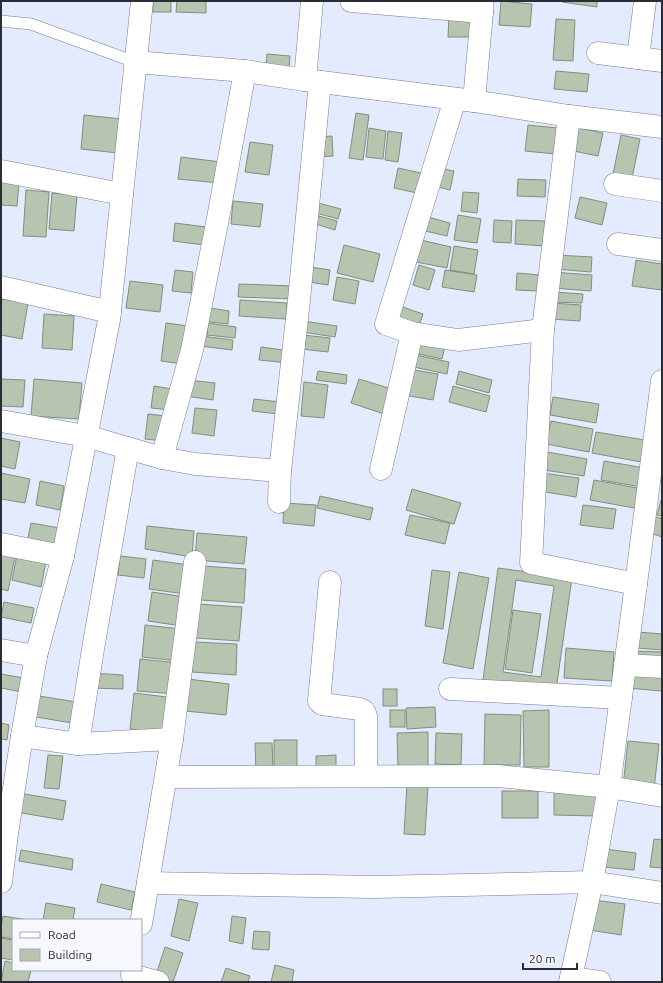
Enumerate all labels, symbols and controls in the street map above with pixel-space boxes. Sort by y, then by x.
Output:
legend [12,919,142,971]
text: Road [48,928,76,941]
scale bar [523,945,577,971]
text: Building [48,948,92,961]
text: 20 m [529,952,556,965]

